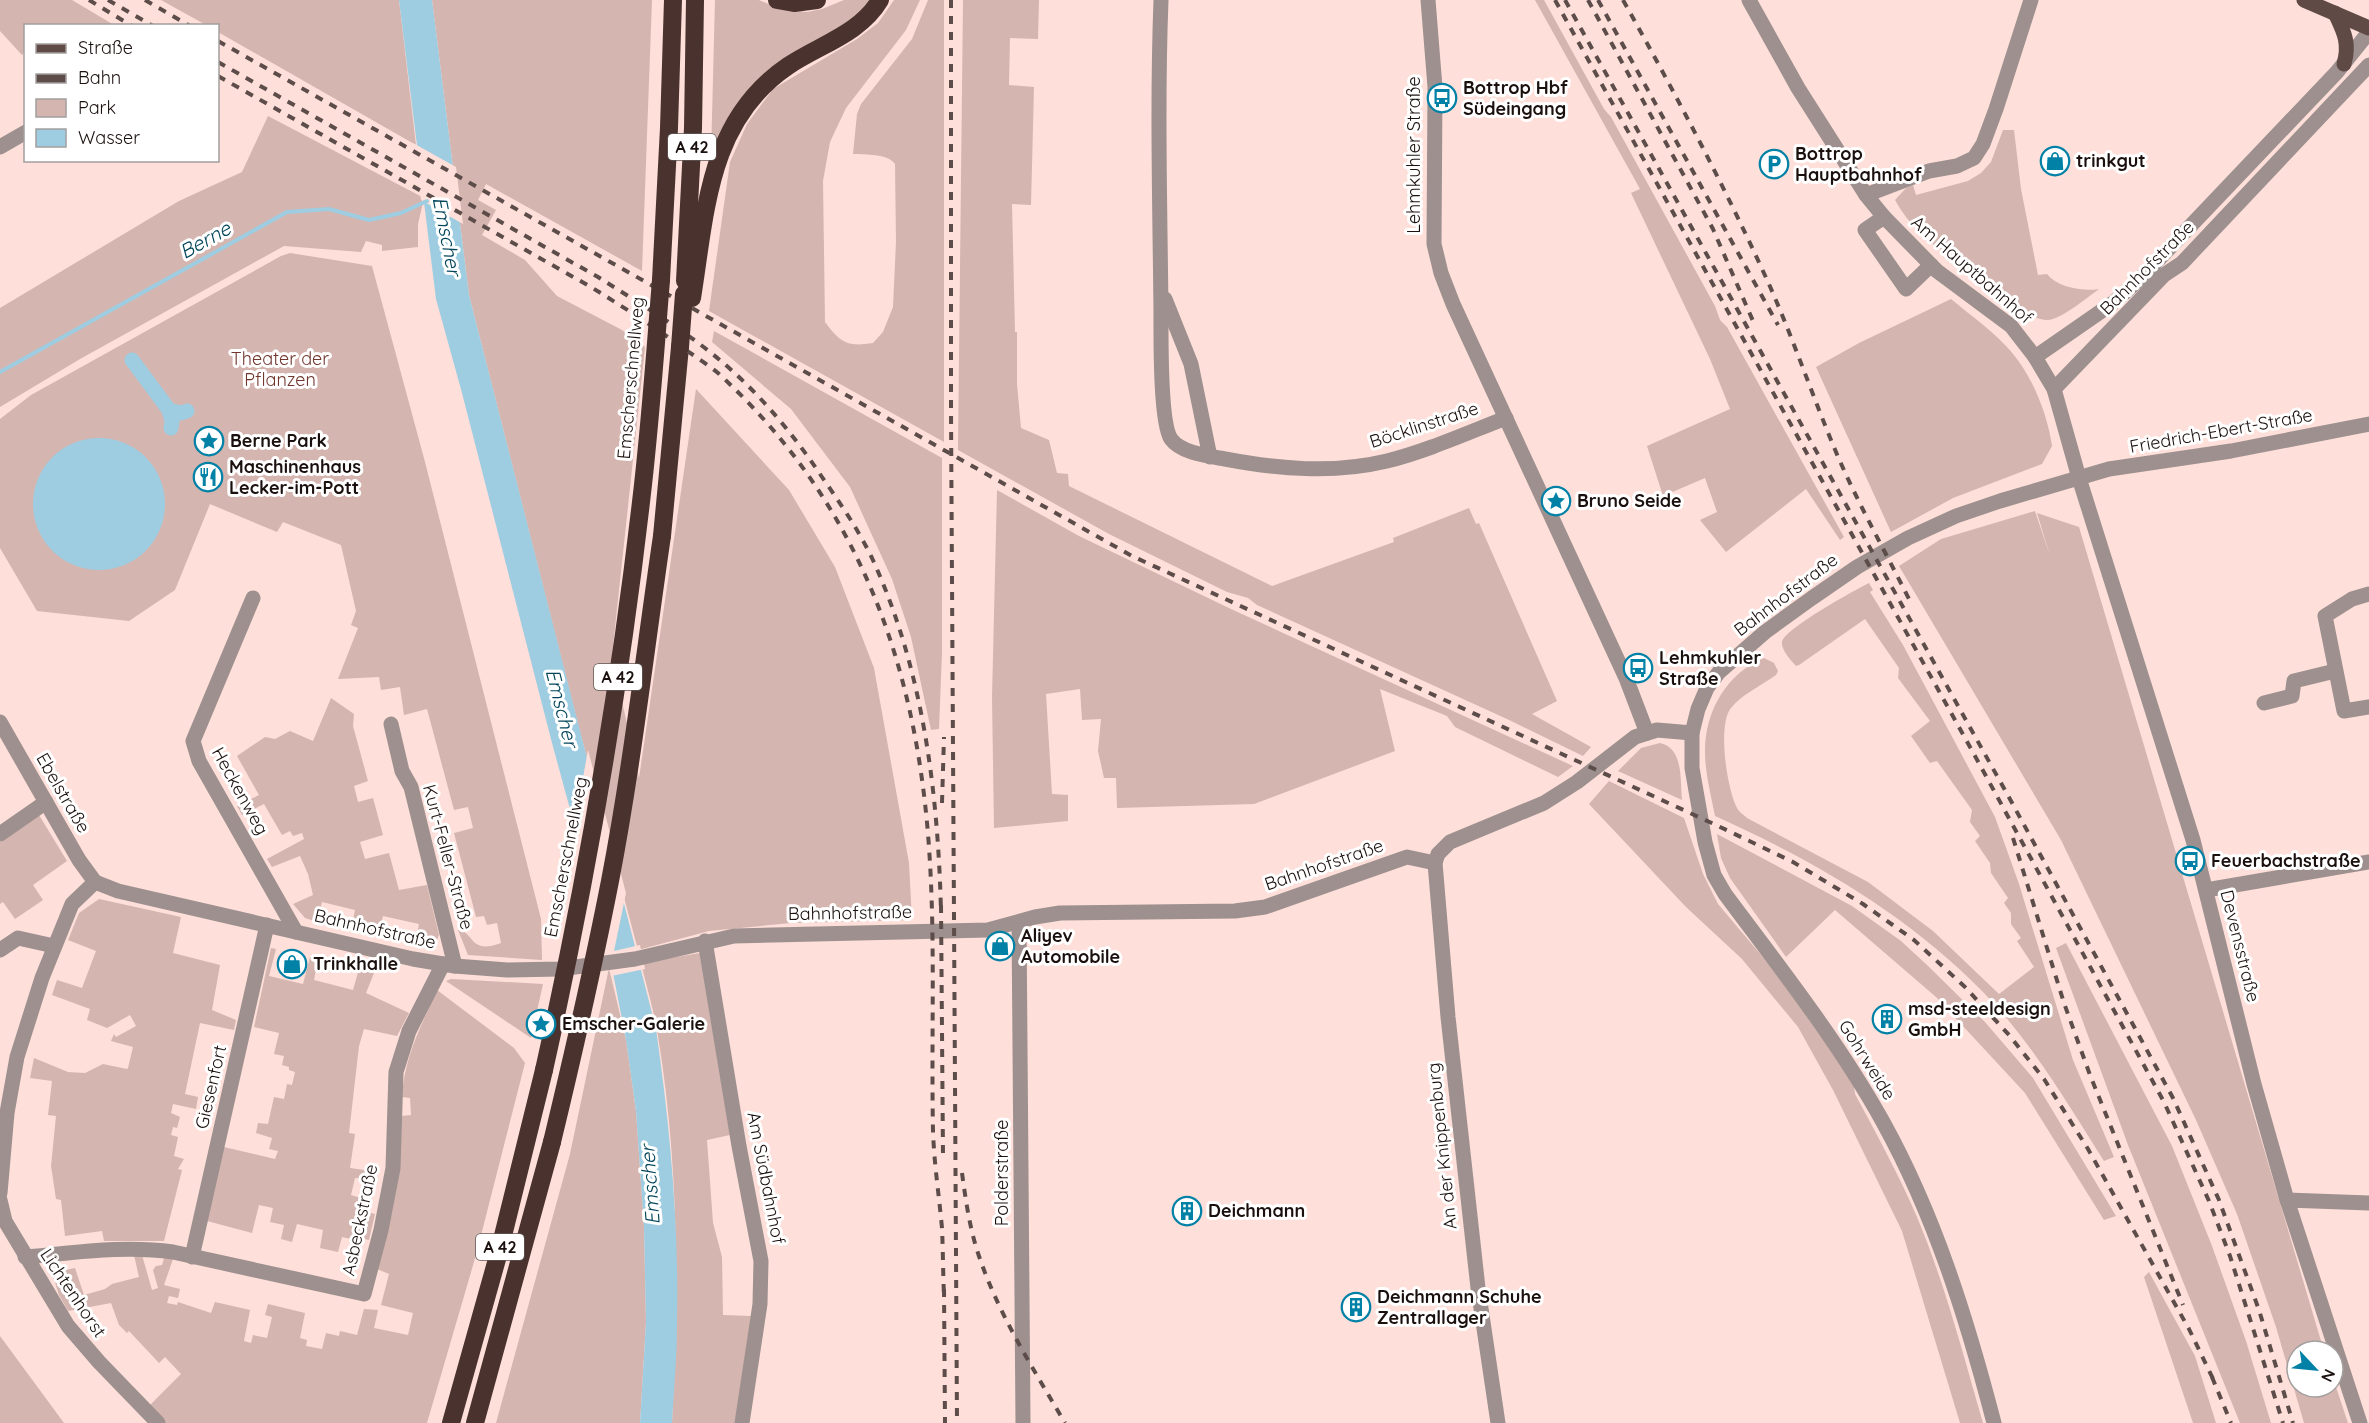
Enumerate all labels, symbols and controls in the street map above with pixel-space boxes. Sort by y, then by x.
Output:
legend [24,24,219,162]
text: Straße [78,36,133,59]
text: Bahn [78,66,121,89]
street label: Lehmkuhler Straße [1402,76,1425,234]
place label: Bottrop Hbf Südeingang [1463,76,1568,120]
bus stop icon: Bottrop Hbf Südeingang [1426,82,1458,114]
text: Park [78,96,116,119]
text: Wasser [78,126,140,149]
road number: A 42 [668,134,716,160]
place label: Bottrop Hauptbahnhof [1795,142,1922,186]
shop icon: trinkgut [2039,145,2071,177]
parking icon: Bottrop Hauptbahnhof [1758,148,1790,180]
place label: trinkgut [2076,149,2146,172]
water label: Emscher [428,194,468,280]
street label: Am Hauptbahnhof [1907,210,2038,329]
water label: Berne [175,215,235,264]
street label: Bahnhofstraße [2095,216,2199,320]
street label: Emscherschnellweg [612,296,649,460]
park label: Theater der Pflanzen [231,347,329,391]
street label: Böcklinstraße [1367,396,1481,453]
street label: Friedrich-Ebert-Straße [2128,403,2314,458]
place icon: Berne Park [193,425,225,457]
place label: Berne Park [230,429,327,452]
place label: Maschinenhaus Lecker-im-Pott [229,455,361,499]
restaurant icon: Maschinenhaus Lecker-im-Pott [192,461,224,493]
place icon: Bruno Seide [1540,485,1572,517]
place label: Bruno Seide [1577,489,1682,512]
street label: Bahnhofstraße [1729,548,1842,641]
place label: Lehmkuhler Straße [1659,646,1761,690]
bus stop icon: Lehmkuhler Straße [1622,652,1654,684]
road number: A 42 [594,664,642,690]
water label: Emscher [541,666,585,752]
street label: Heckenweg [207,743,274,839]
street label: Ebelstraße [31,749,96,837]
street label: Emscherschnellweg [539,775,592,939]
street label: Kurt-Feller-Straße [418,782,479,932]
street label: Bahnhofstraße [1261,833,1386,896]
bus stop icon: Feuerbachstraße [2174,845,2206,877]
place label: Feuerbachstraße [2211,849,2361,872]
street label: Devensstraße [2215,887,2266,1004]
street label: Bahnhofstraße [788,900,912,925]
street label: Bahnhofstraße [312,903,438,954]
place label: Aliyev Automobile [1021,924,1120,968]
shop icon: Aliyev Automobile [984,930,1016,962]
shop icon: Trinkhalle [276,948,308,980]
place label: Trinkhalle [313,952,398,975]
place label: msd-steeldesign GmbH [1908,997,2051,1041]
building icon: msd-steeldesign GmbH [1871,1003,1903,1035]
place icon: Emscher-Galerie [525,1008,557,1040]
place label: Emscher-Galerie [562,1012,705,1035]
street label: Gohrweide [1834,1015,1901,1104]
street label: Giesenfort [190,1043,231,1131]
street label: An der Knippenburg [1421,1062,1462,1231]
street label: Am Südbahnhof [742,1110,791,1247]
street label: Polderstraße [990,1120,1013,1226]
water label: Emscher [634,1142,665,1226]
street label: Asbeckstraße [336,1162,383,1278]
building icon: Deichmann [1171,1195,1203,1227]
place label: Deichmann [1208,1199,1305,1222]
road number: A 42 [476,1234,524,1260]
street label: Lichtenhorst [35,1244,112,1341]
place label: Deichmann Schuhe Zentrallager [1377,1285,1542,1329]
building icon: Deichmann Schuhe Zentrallager [1340,1291,1372,1323]
north arrow [2285,1339,2345,1399]
text: N [2317,1366,2340,1385]

